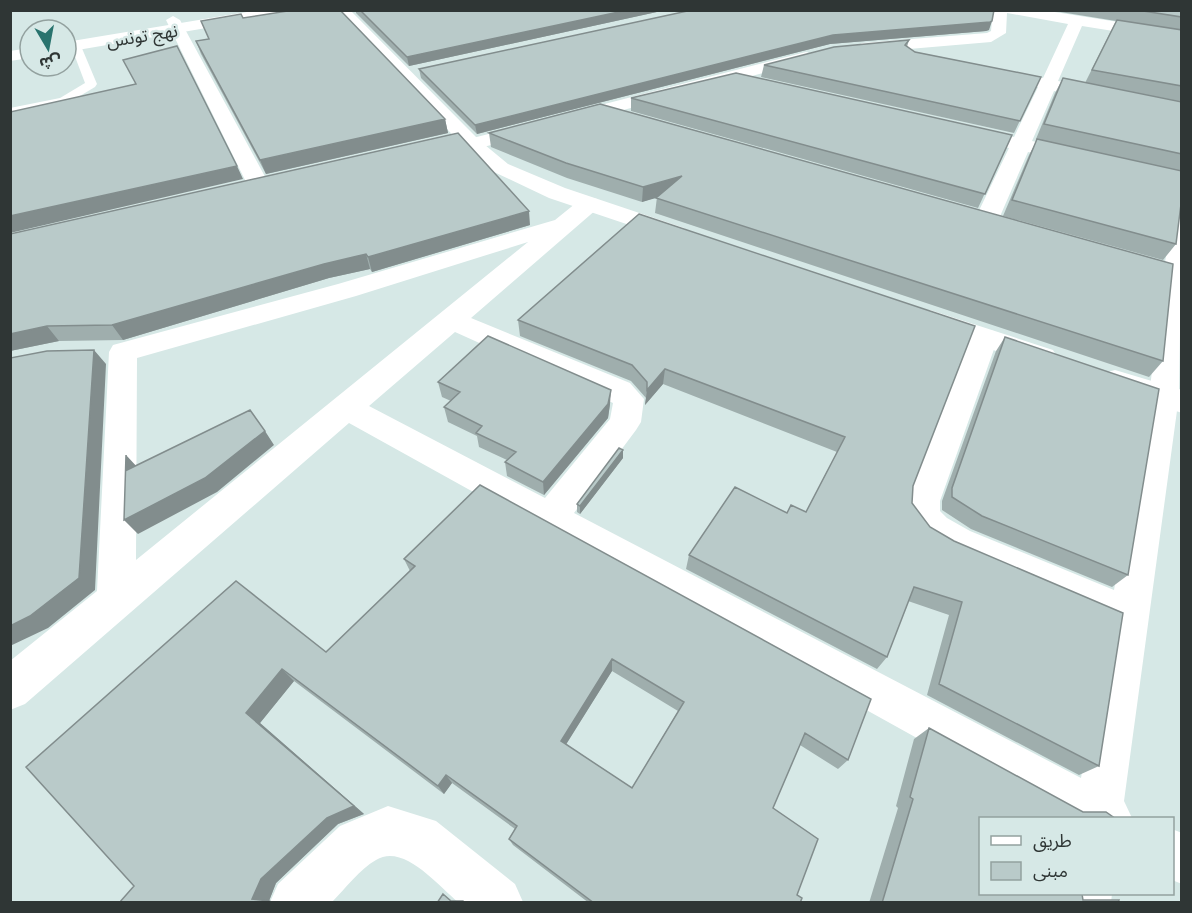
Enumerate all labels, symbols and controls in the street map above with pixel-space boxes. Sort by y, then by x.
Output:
north arrow [18,18,78,78]
street label: نهج تونس [105,18,180,54]
text: ش [38,50,63,76]
legend [979,817,1174,895]
text: طريق [1033,828,1072,852]
text: مبنى [1033,858,1068,882]

